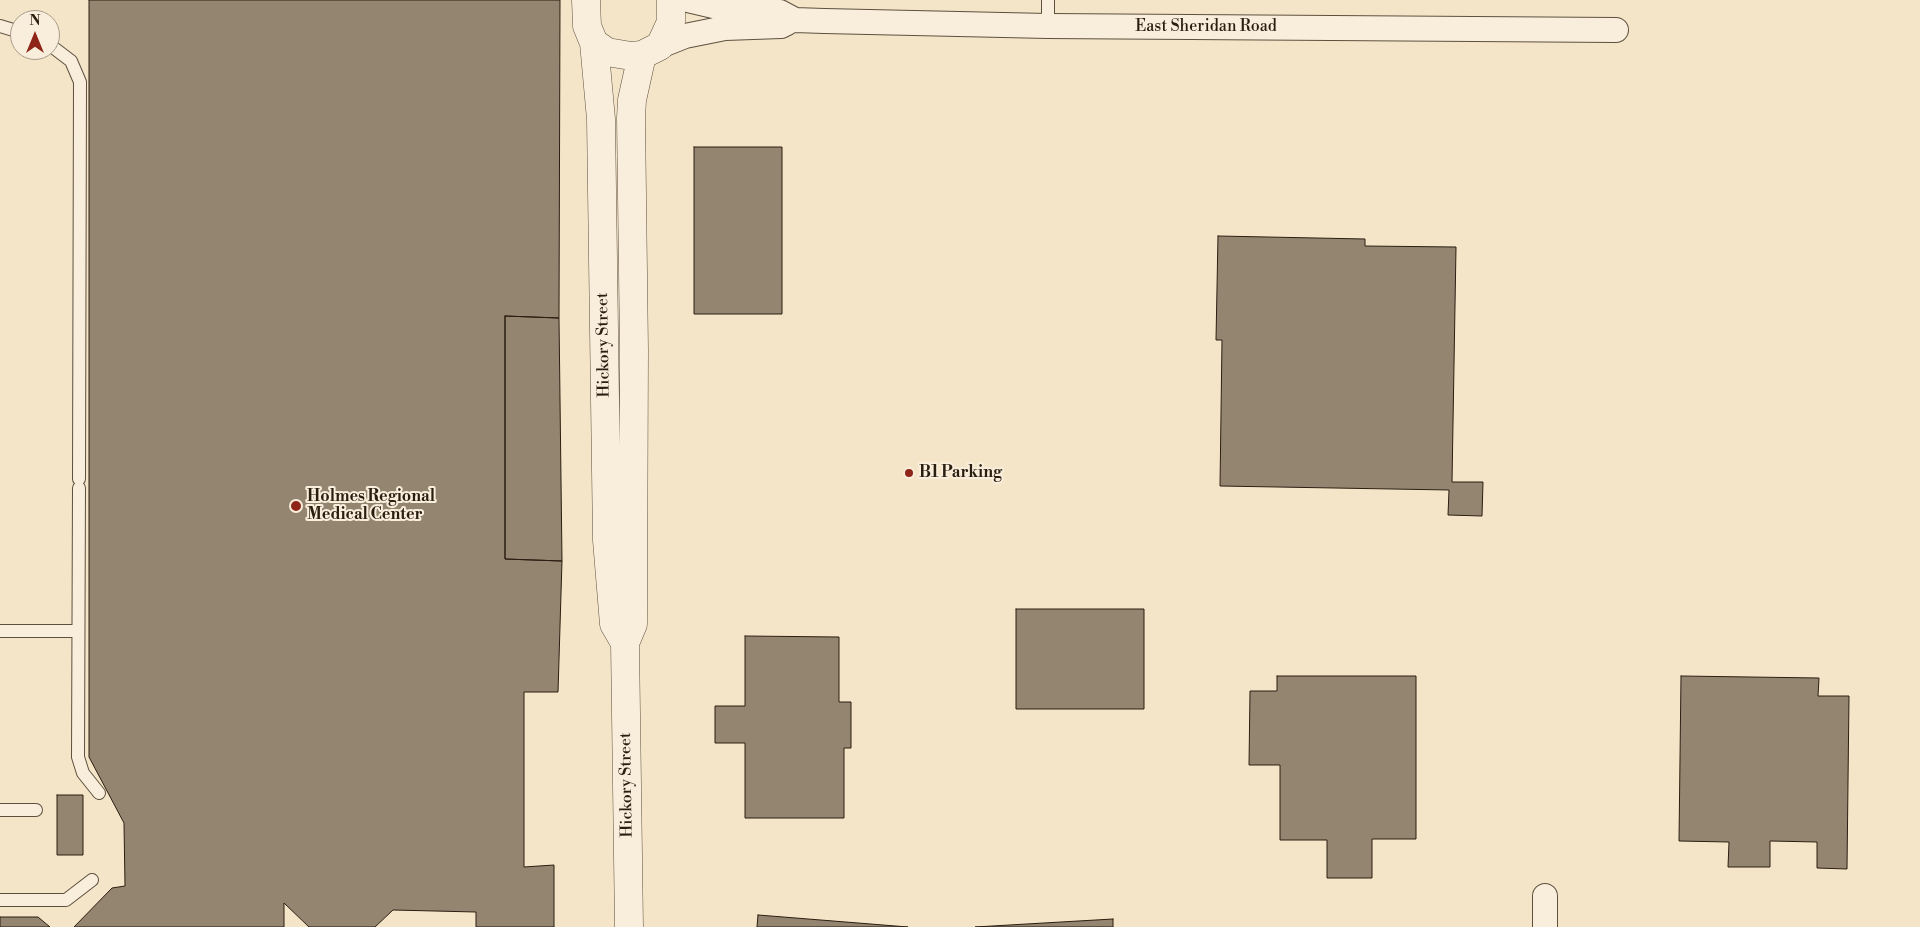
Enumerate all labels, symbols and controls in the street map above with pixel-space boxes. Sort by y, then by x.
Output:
north arrow [10,10,60,60]
text: N [29,12,41,30]
street label: East Sheridan Road [1135,17,1277,37]
street label: Hickory Street [593,292,615,398]
place label: B1 Parking [919,463,1002,483]
marker: B1 Parking [903,467,915,479]
place label: Holmes Regional Medical Center [307,487,435,525]
marker: Holmes Regional Medical Center [289,499,303,513]
street label: Hickory Street [616,732,638,838]

